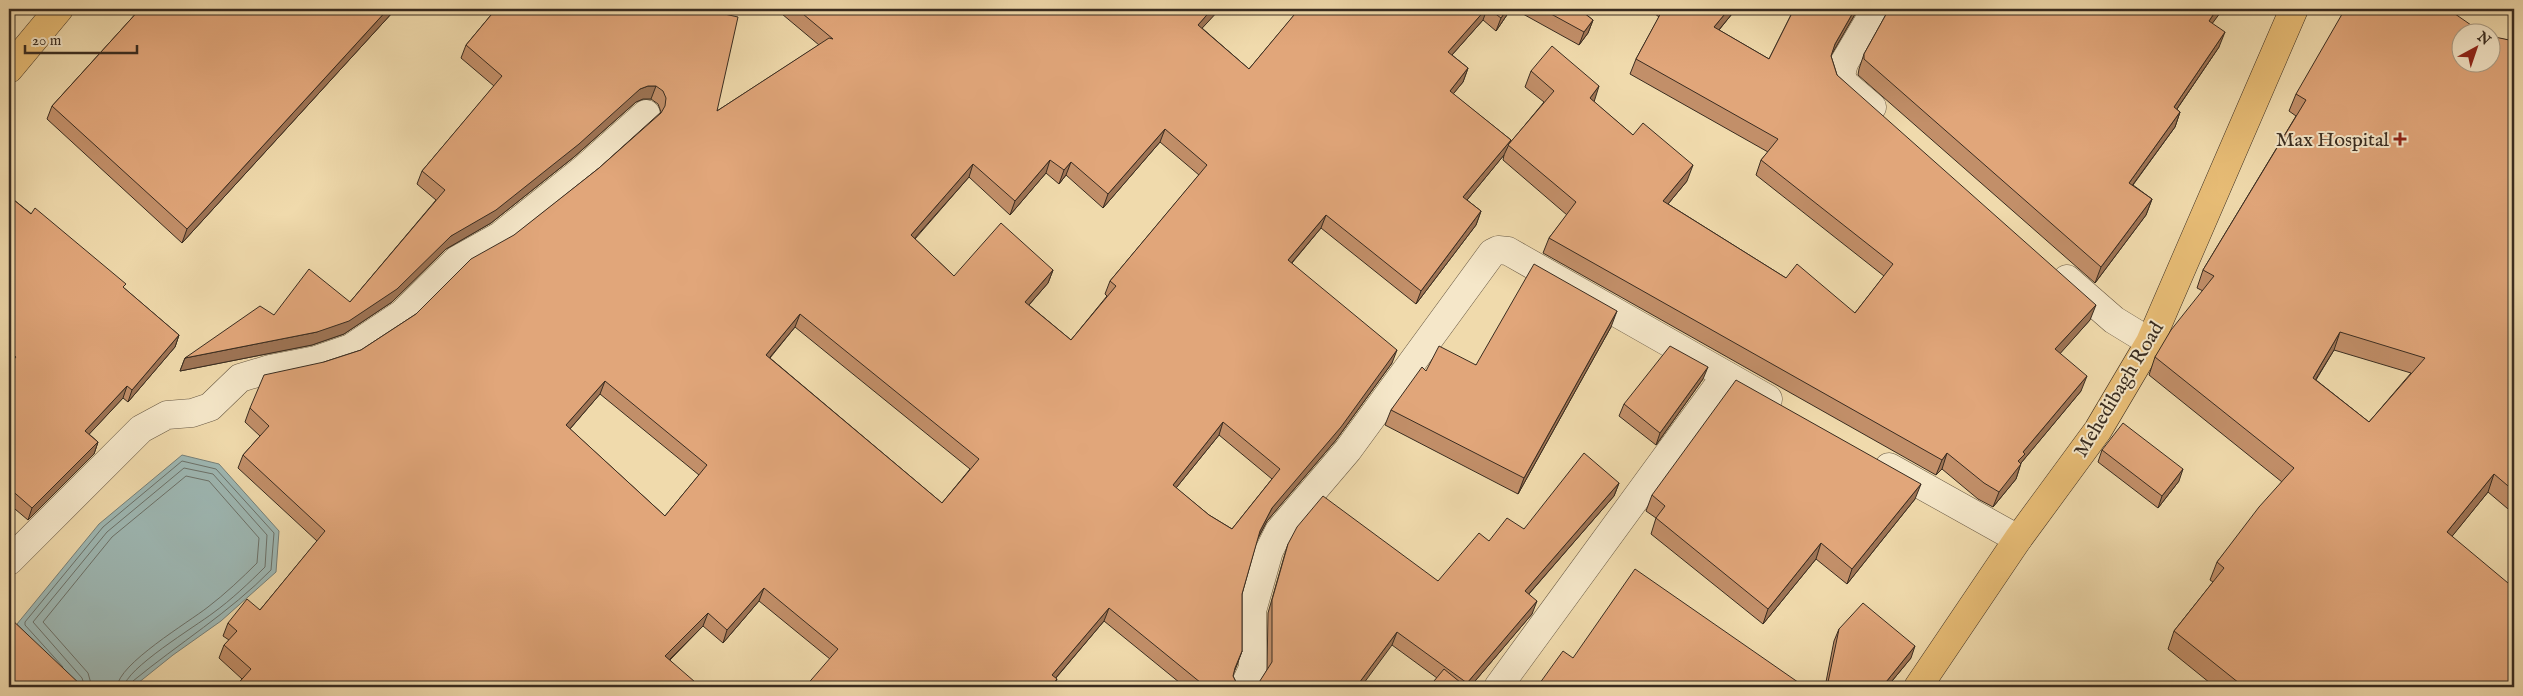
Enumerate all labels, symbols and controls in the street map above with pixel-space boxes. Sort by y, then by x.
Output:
scale bar [25,22,138,54]
north arrow [2450,22,2500,72]
text: N [2473,27,2494,50]
text: 20 m [32,31,62,50]
place label: Max Hospital [2276,128,2390,153]
marker: Max Hospital [2393,132,2407,146]
street label: Mehedibagh Road [2069,317,2170,462]

